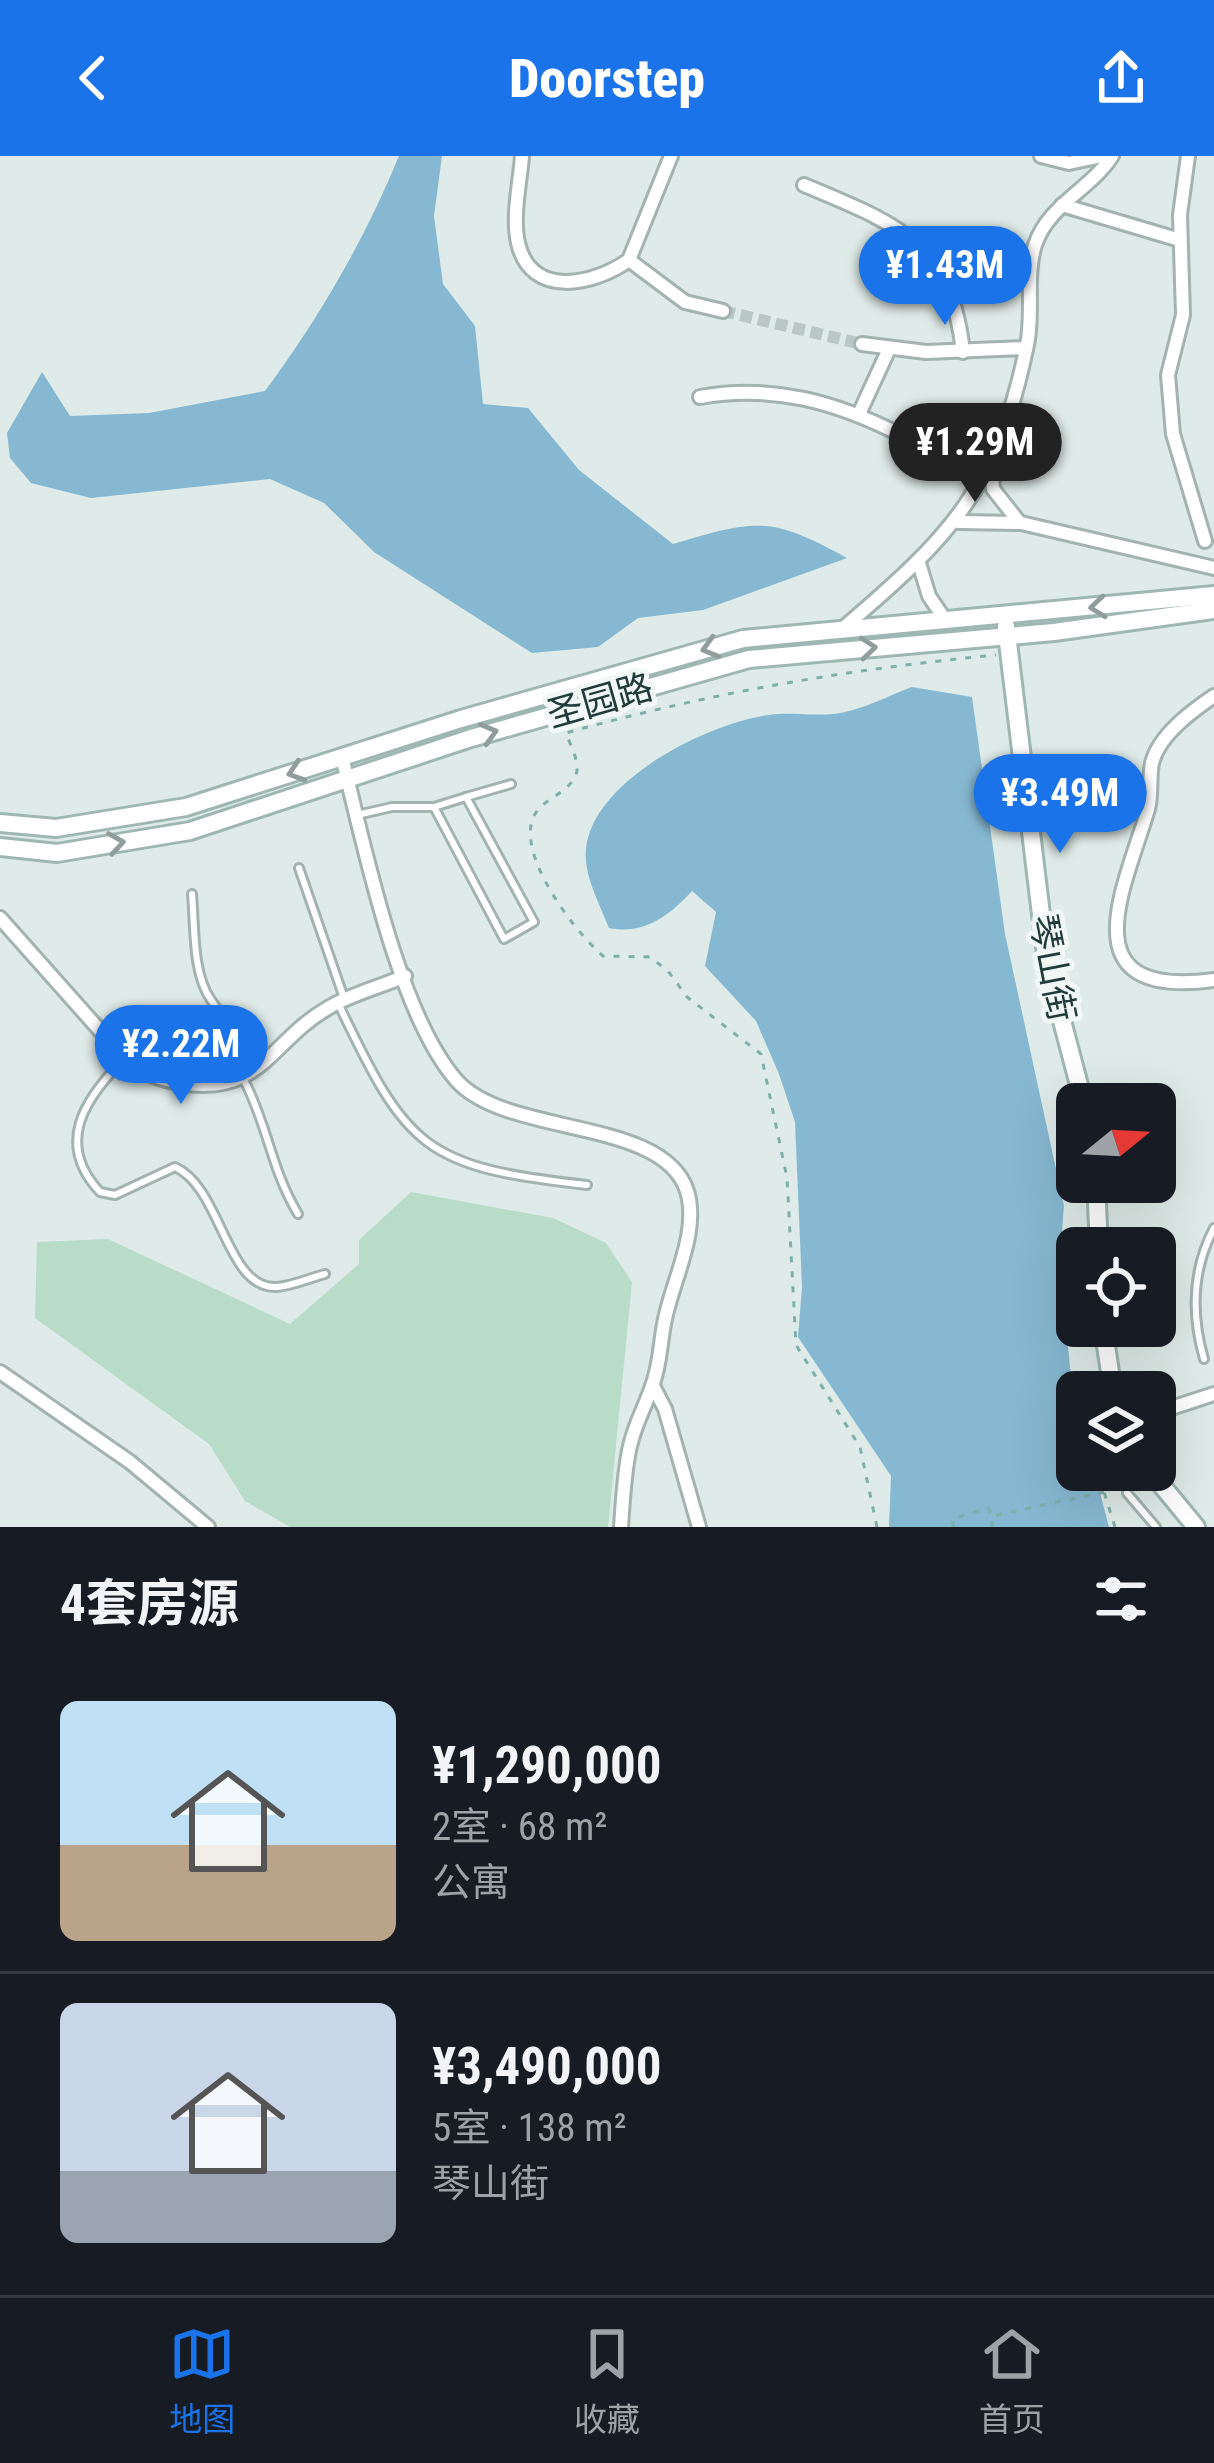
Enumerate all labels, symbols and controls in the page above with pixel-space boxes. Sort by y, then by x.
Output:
icon: back [60,45,126,111]
icon: share [1088,45,1154,111]
text: Doorstep [509,47,705,110]
pin: ¥1.43M [847,226,1043,328]
text: ¥1.43M [886,242,1004,288]
pin: ¥1.29M [877,403,1073,505]
text: ¥1.29M [916,419,1034,465]
one-way arrow [1088,594,1107,619]
one-way arrow [701,634,722,659]
one-way arrow [859,636,878,661]
street label: 圣园路 [542,666,658,736]
one-way arrow [478,722,499,747]
pin: ¥3.49M [962,754,1158,856]
one-way arrow [286,757,307,782]
text: ¥3.49M [1001,770,1119,816]
one-way arrow [106,832,126,857]
street label: 琴山街 [1021,911,1083,1025]
pin: ¥2.22M [83,1005,279,1107]
text: ¥2.22M [122,1021,240,1067]
north arrow [1056,1083,1176,1203]
map controls [1056,1083,1176,1491]
button: locate [1056,1227,1176,1347]
button: layers [1056,1371,1176,1491]
icon: filters [1088,1566,1154,1632]
text: 4套房源 [60,1574,239,1633]
text: ¥1,290,000 [432,1736,662,1795]
icon: home [156,1749,300,1893]
text: 2室 · 68 m² [432,1804,607,1850]
text: 公寓 [432,1860,510,1906]
text: ¥3,490,000 [432,2037,662,2096]
icon: home [156,2051,300,2195]
text: 5室 · 138 m² [432,2105,627,2151]
text: 琴山街 [432,2161,549,2207]
tab: 地图 [169,2321,235,2441]
tab: 收藏 [574,2321,640,2441]
tab: 首页 [979,2321,1045,2441]

